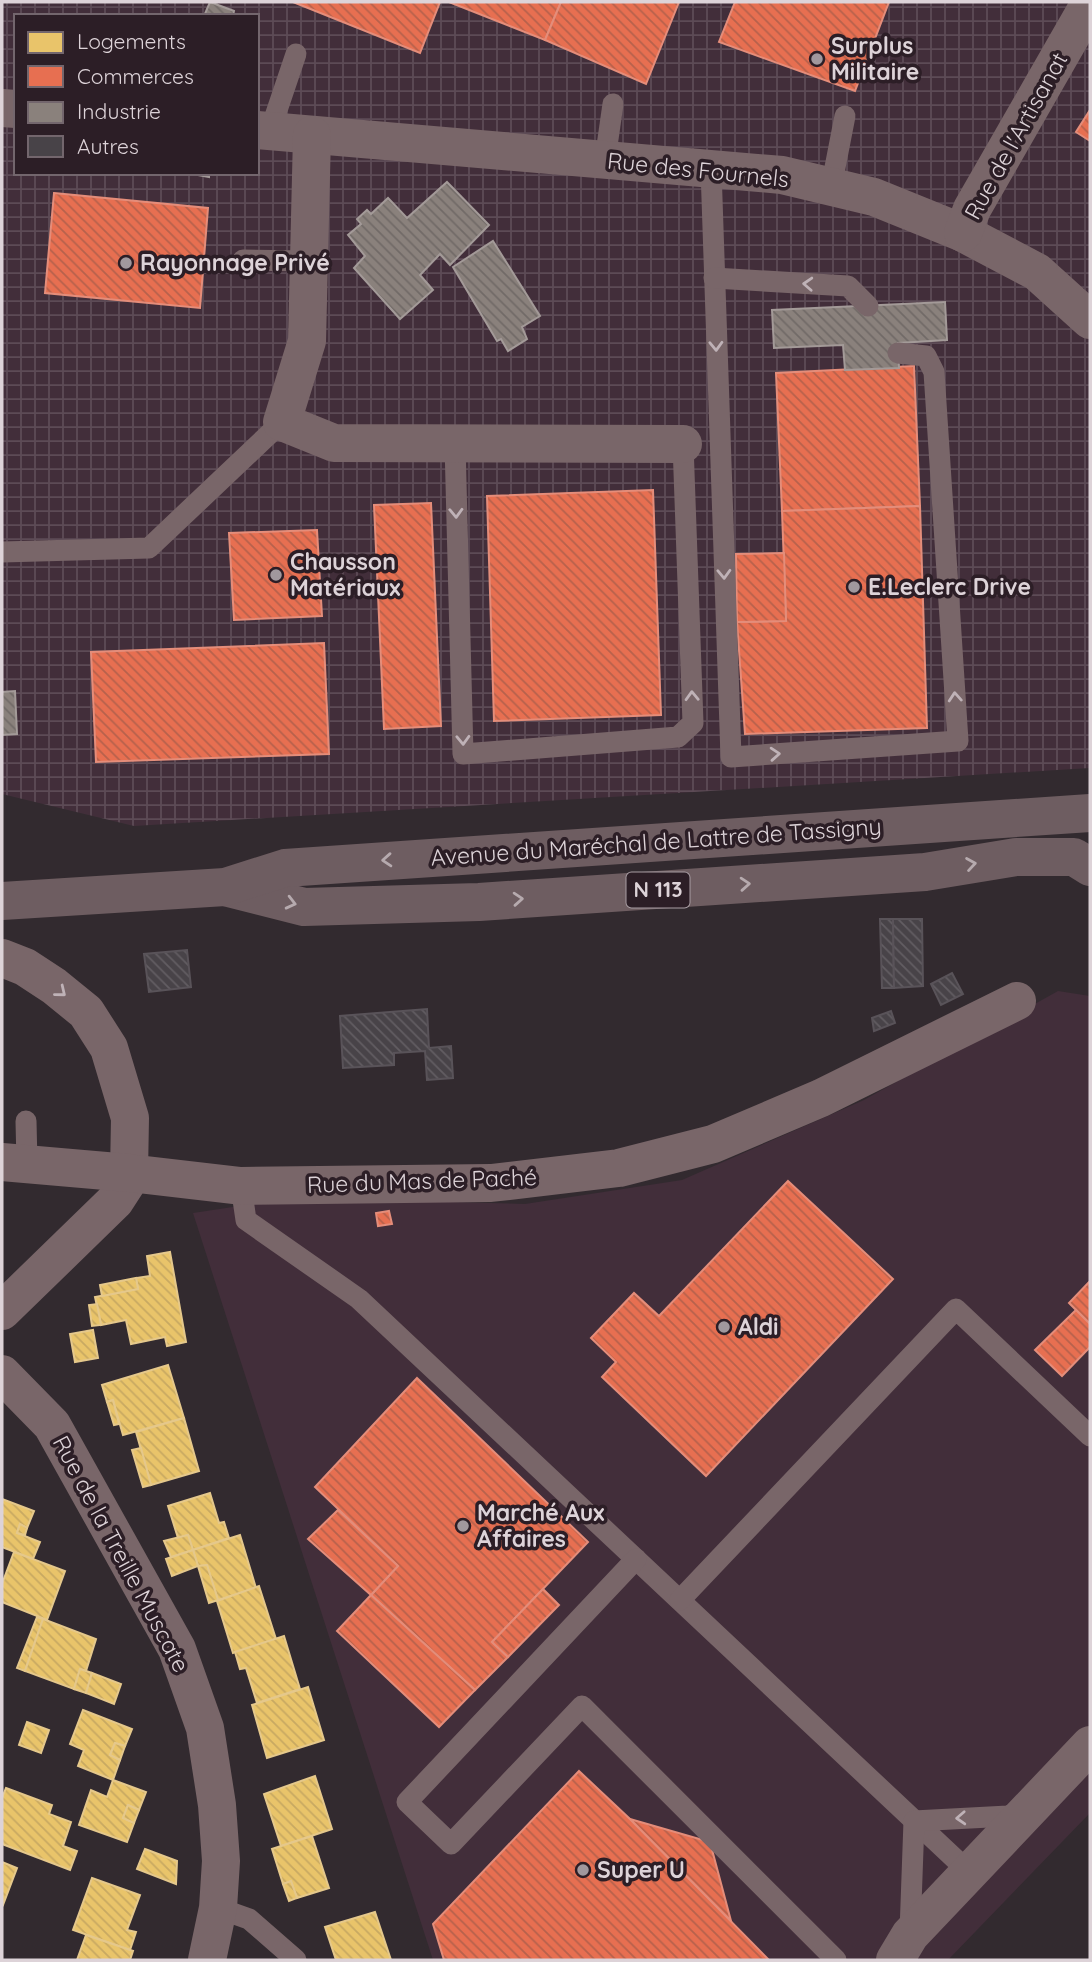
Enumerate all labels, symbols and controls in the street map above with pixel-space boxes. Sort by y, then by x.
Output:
legend [14,14,259,175]
text: Logements [77,28,186,54]
place label: Surplus Militaire [831,31,919,86]
street label: Rue de l'Artisanat [958,47,1074,225]
marker: Surplus Militaire [809,51,825,67]
text: Commerces [77,63,194,89]
text: Industrie [77,98,161,124]
text: Autres [77,133,139,159]
street label: Rue des Fournels [606,146,790,193]
place label: Rayonnage Privé [140,248,330,277]
marker: Rayonnage Privé [118,255,134,271]
one-way arrow [802,276,813,291]
one-way arrow [709,341,724,352]
one-way arrow [449,507,464,518]
place label: Chausson Matériaux [290,547,400,602]
marker: Chausson Matériaux [268,567,284,583]
one-way arrow [717,569,732,580]
place label: E.Leclerc Drive [868,572,1031,601]
marker: E.Leclerc Drive [846,579,862,595]
one-way arrow [684,691,699,702]
one-way arrow [948,692,963,703]
one-way arrow [455,735,470,746]
one-way arrow [769,747,780,762]
street label: Avenue du Maréchal de Lattre de Tassigny [430,811,882,872]
one-way arrow [381,853,392,868]
one-way arrow [966,857,977,872]
road number: N 113 [626,872,690,908]
one-way arrow [740,877,751,892]
one-way arrow [513,892,524,907]
one-way arrow [285,895,297,909]
one-way arrow [52,984,65,996]
street label: Rue du Mas de Paché [307,1162,537,1199]
place label: Aldi [738,1312,779,1341]
marker: Aldi [716,1319,732,1335]
street label: Rue de la Treille Muscate [47,1430,196,1677]
place label: Marché Aux Affaires [477,1498,604,1553]
marker: Marché Aux Affaires [455,1518,471,1534]
one-way arrow [955,1811,966,1826]
place label: Super U [597,1855,685,1884]
marker: Super U [575,1862,591,1878]

